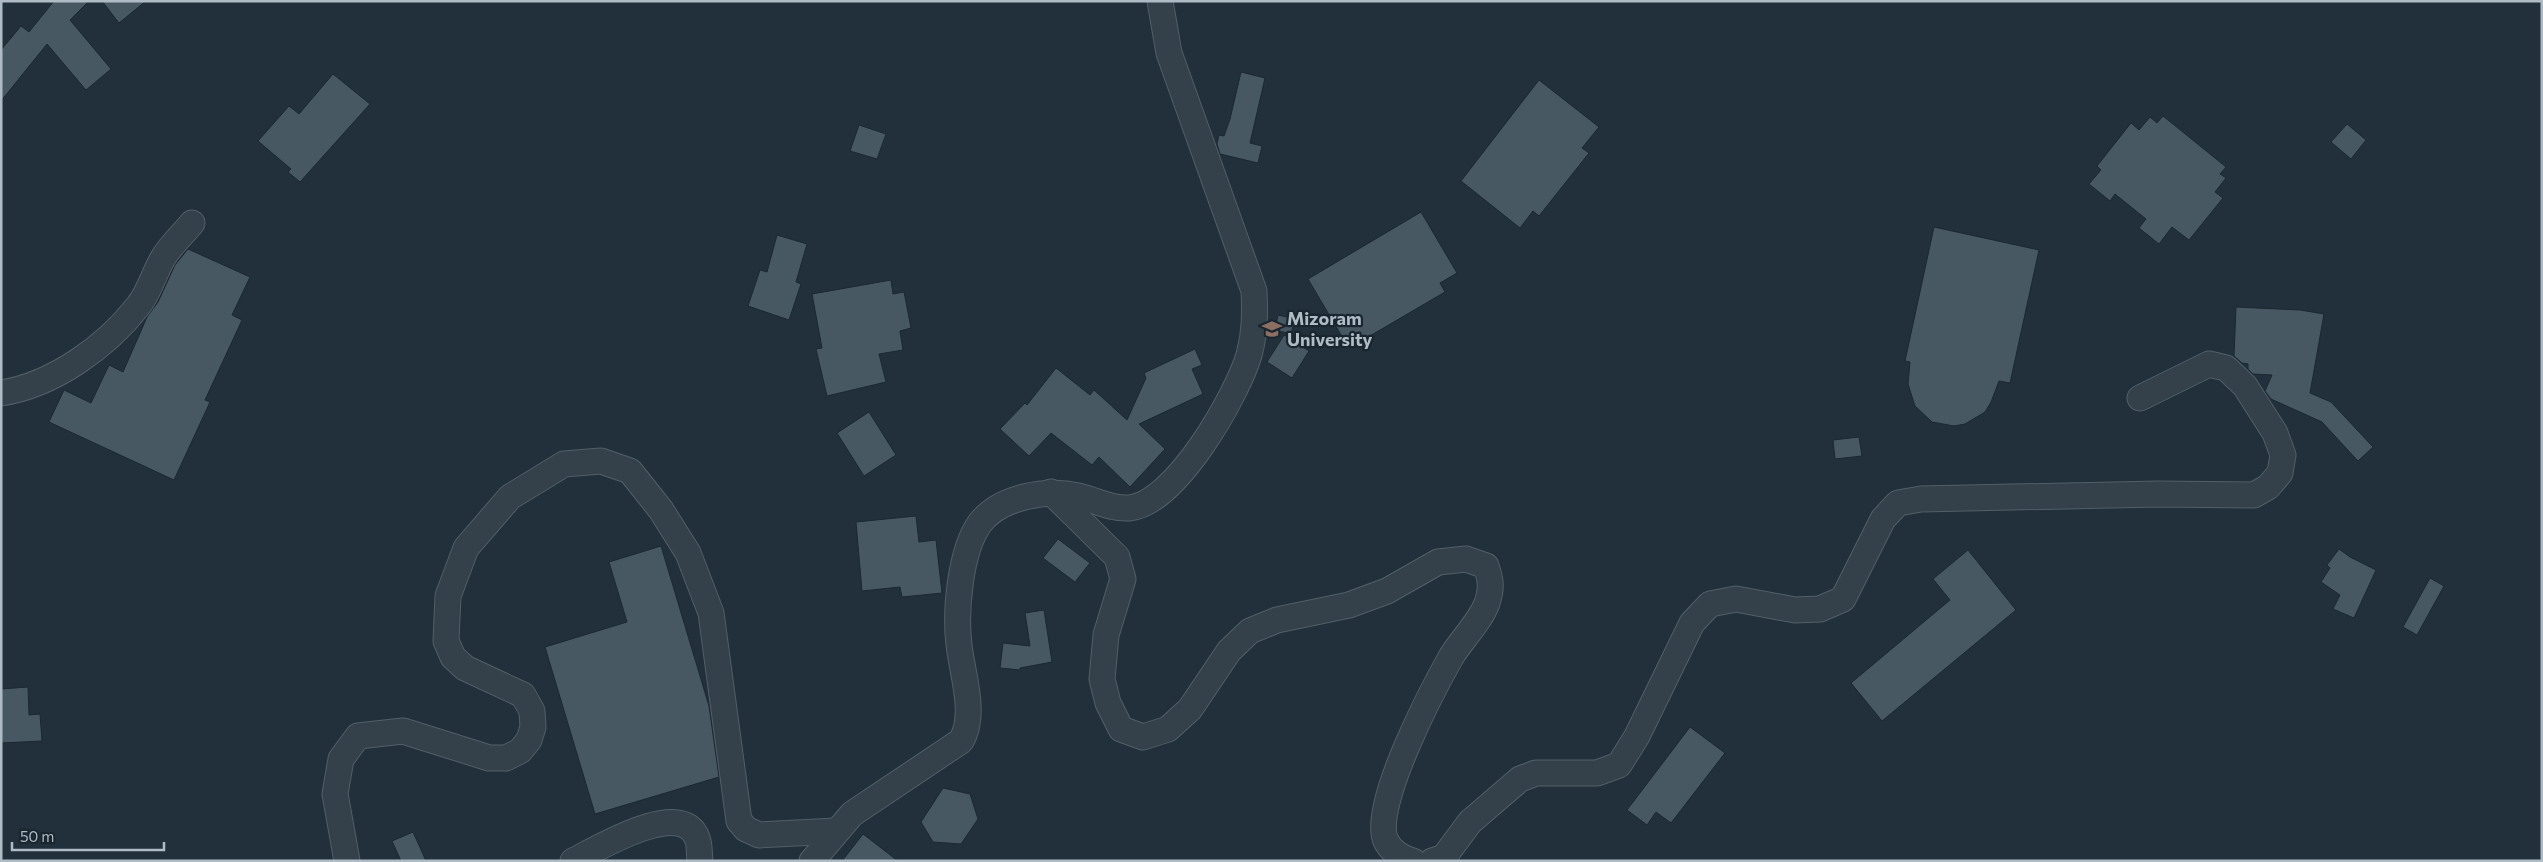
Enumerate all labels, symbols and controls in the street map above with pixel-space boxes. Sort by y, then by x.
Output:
place label: Mizoram University [1287,307,1373,350]
school or university icon: Mizoram University [1261,318,1283,340]
scale bar [12,820,165,852]
text: 50 m [20,827,54,845]

